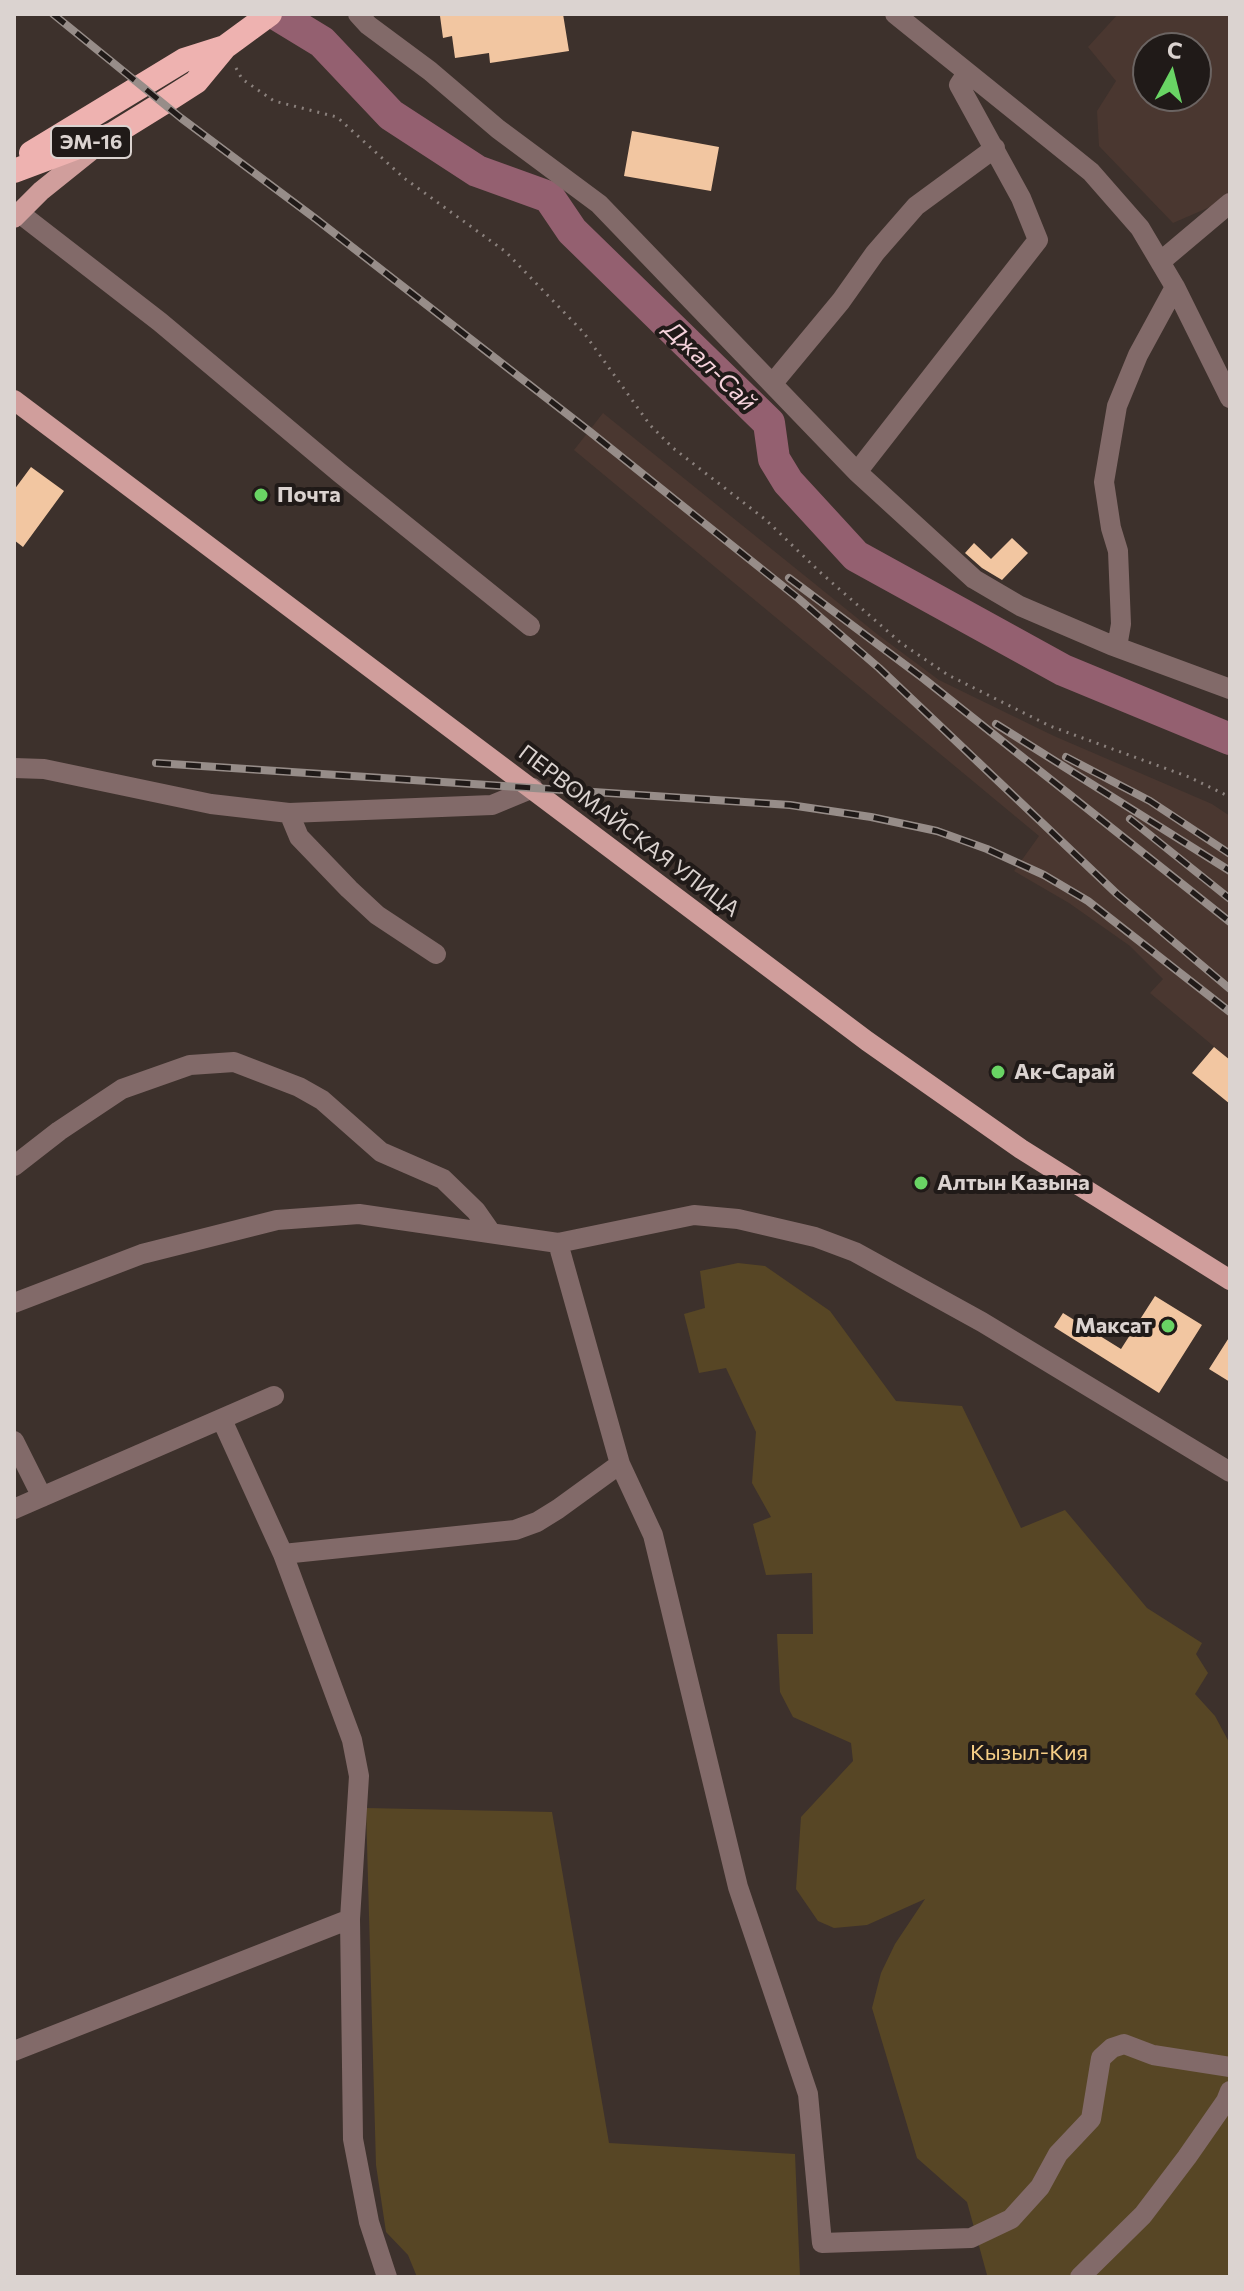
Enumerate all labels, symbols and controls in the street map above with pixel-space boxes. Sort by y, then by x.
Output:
north arrow [1132,32,1212,112]
text: С [1166,35,1184,64]
road number: ЭМ-16 [51,126,131,158]
water label: Джал-Сай [658,315,762,417]
place label: Почта [277,482,341,508]
marker: Почта [252,486,270,504]
street label: ПЕРВОМАЙСКАЯ УЛИЦА [513,739,745,923]
place label: Ак-Сарай [1014,1059,1115,1085]
marker: Ак-Сарай [989,1063,1007,1081]
place label: Алтын Казына [937,1170,1090,1196]
marker: Алтын Казына [912,1174,930,1192]
place label: Максат [1075,1313,1152,1339]
marker: Максат [1159,1317,1177,1335]
park label: Кызыл-Кия [970,1740,1088,1766]

